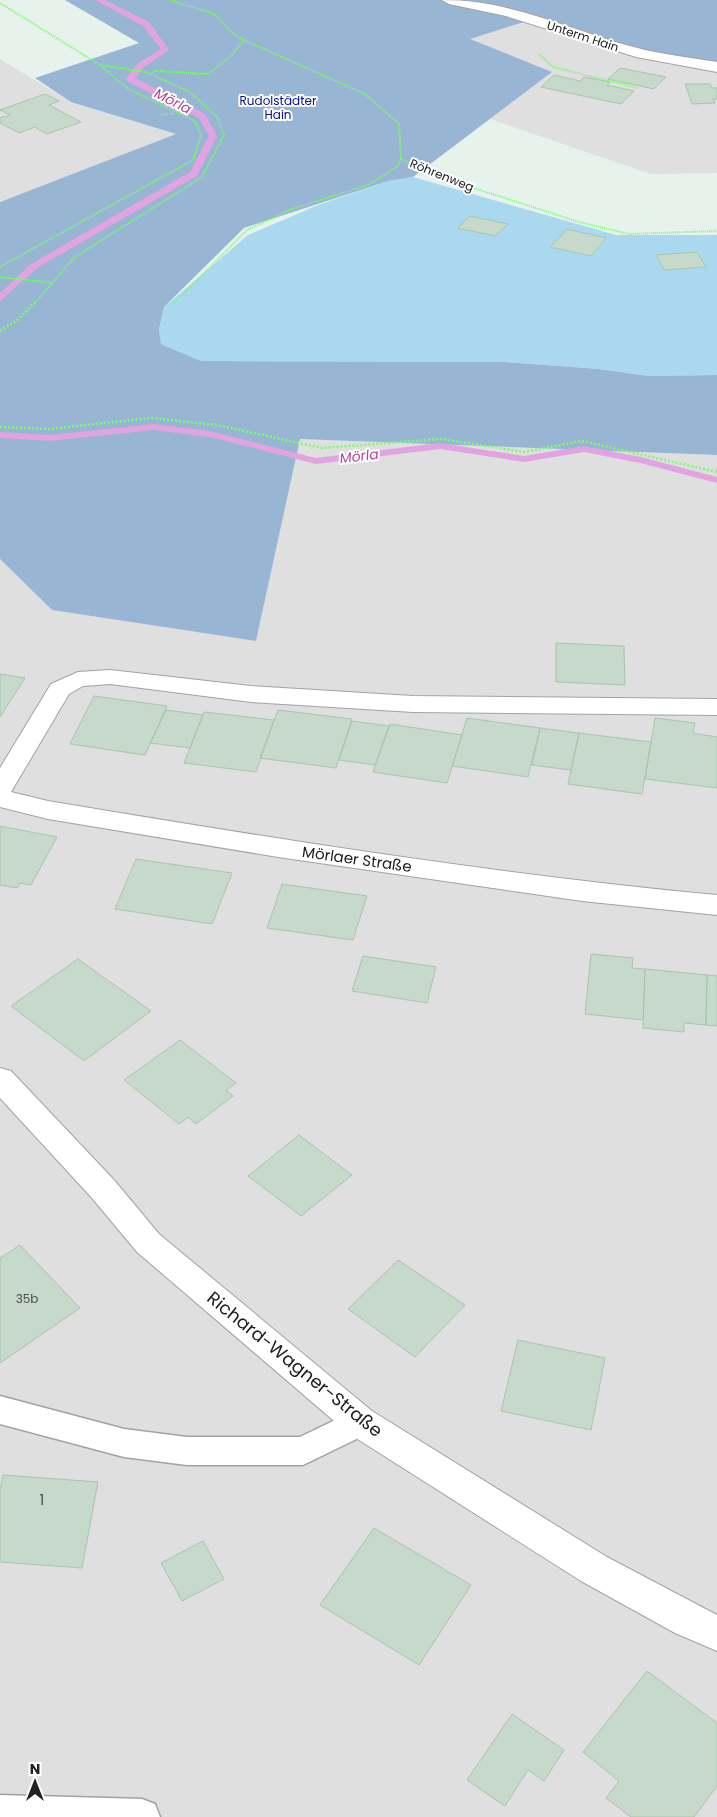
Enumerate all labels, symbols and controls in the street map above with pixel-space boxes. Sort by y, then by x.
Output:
street label: Unterm Hain [545,16,621,56]
water label: Mörla [151,83,195,119]
park label: Rudolstädter Hain [240,92,317,123]
street label: Röhrenweg [407,154,477,196]
water label: Mörla [338,444,380,468]
street label: Mörlaer Straße [301,841,413,877]
street label: Richard-Wagner-Straße [202,1285,388,1443]
house number: 35b [16,1290,38,1307]
house number: 1 [40,1489,44,1510]
north arrow [10,1757,60,1807]
text: N [30,1759,40,1779]

